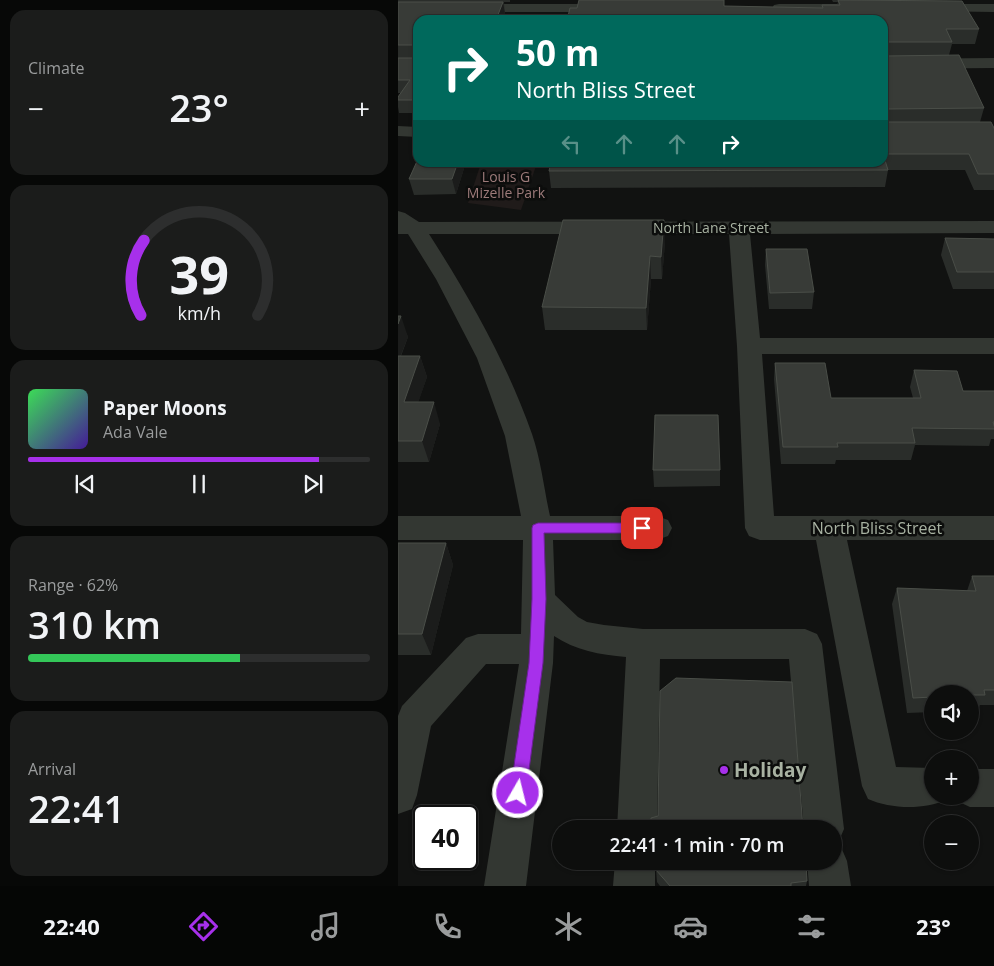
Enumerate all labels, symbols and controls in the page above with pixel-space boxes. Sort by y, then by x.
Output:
text: 50 m [516,29,599,76]
icon: right [433,35,498,100]
text: Climate [28,57,85,79]
text: North Bliss Street [516,74,695,104]
text: 23° [169,81,229,133]
text: − [28,89,44,127]
text: + [354,89,370,127]
icon: left [557,130,585,158]
icon: ahead [610,130,638,158]
icon: ahead [663,130,691,158]
icon: right [716,130,744,158]
park label: Louis G Mizelle Park [467,167,546,202]
street label: North Lane Street [653,218,769,237]
text: 39 [169,238,229,309]
text: km/h [177,301,221,325]
text: Paper Moons [103,395,227,421]
text: Ada Vale [103,421,167,443]
icon: previous [71,470,99,498]
icon: pause [185,470,213,498]
icon: next [299,470,327,498]
pin [621,507,663,549]
icon: arrive [628,514,656,542]
street label: North Bliss Street [812,517,942,539]
text: Range · 62% [28,574,118,596]
text: 310 km [28,598,161,650]
map controls [924,685,979,870]
button: sound [924,685,979,740]
button: + [924,750,979,805]
place label: Holiday [734,757,806,783]
text: Arrival [28,758,76,780]
marker: Holiday [718,764,730,776]
position arrow [491,766,543,818]
text: 22:41 [28,782,125,834]
speed limit sign: 40 [413,805,478,870]
button: − [924,815,979,870]
text: 22:41 · 1 min · 70 m [610,832,784,858]
icon: directions [186,909,221,944]
icon: music [308,909,343,944]
icon: phone [430,909,465,944]
icon: climate [551,909,586,944]
icon: car [673,909,708,944]
icon: filters [794,909,829,944]
text: 22:40 [43,911,100,941]
text: 23° [916,911,951,941]

